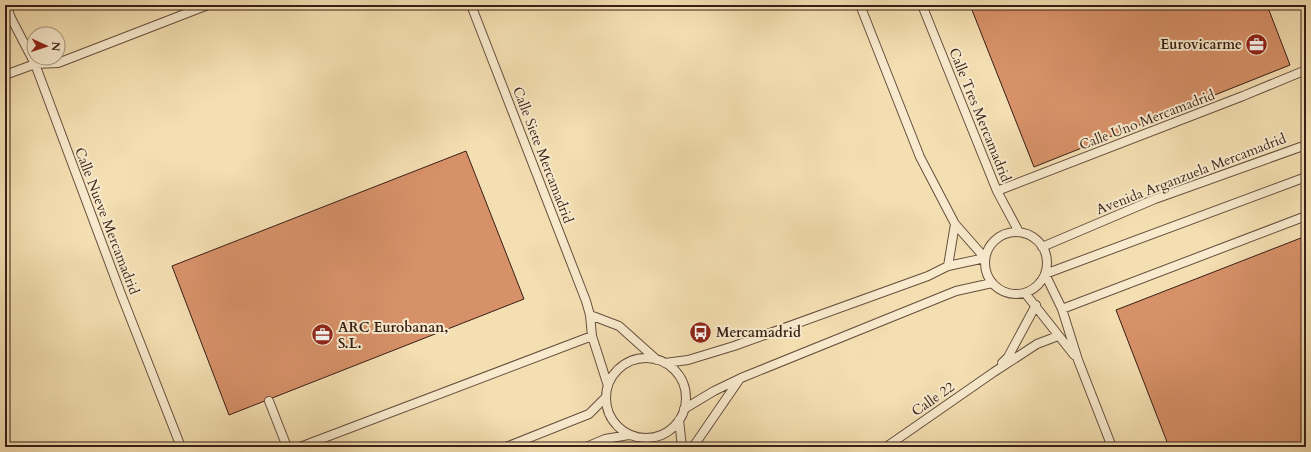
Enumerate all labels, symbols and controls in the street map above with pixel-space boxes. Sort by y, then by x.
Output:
north arrow [26,26,66,66]
office icon: Eurovicarme [1244,31,1270,57]
place label: Eurovicarme [1160,35,1242,54]
text: N [48,41,63,52]
street label: Calle Tres Mercamadrid [944,45,1016,185]
street label: Calle Siete Mercamadrid [508,84,578,226]
street label: Calle Uno Mercamadrid [1077,85,1218,155]
street label: Avenida Arganzuela Mercamadrid [1093,129,1289,219]
street label: Calle Nueve Mercamadrid [70,145,144,298]
place label: ARC Eurobanan, S.L. [338,318,448,353]
bus stop icon: Mercamadrid [688,319,714,345]
office icon: ARC Eurobanan, S.L. [309,322,335,348]
place label: Mercamadrid [716,323,801,342]
street label: Calle 22 [908,377,958,421]

